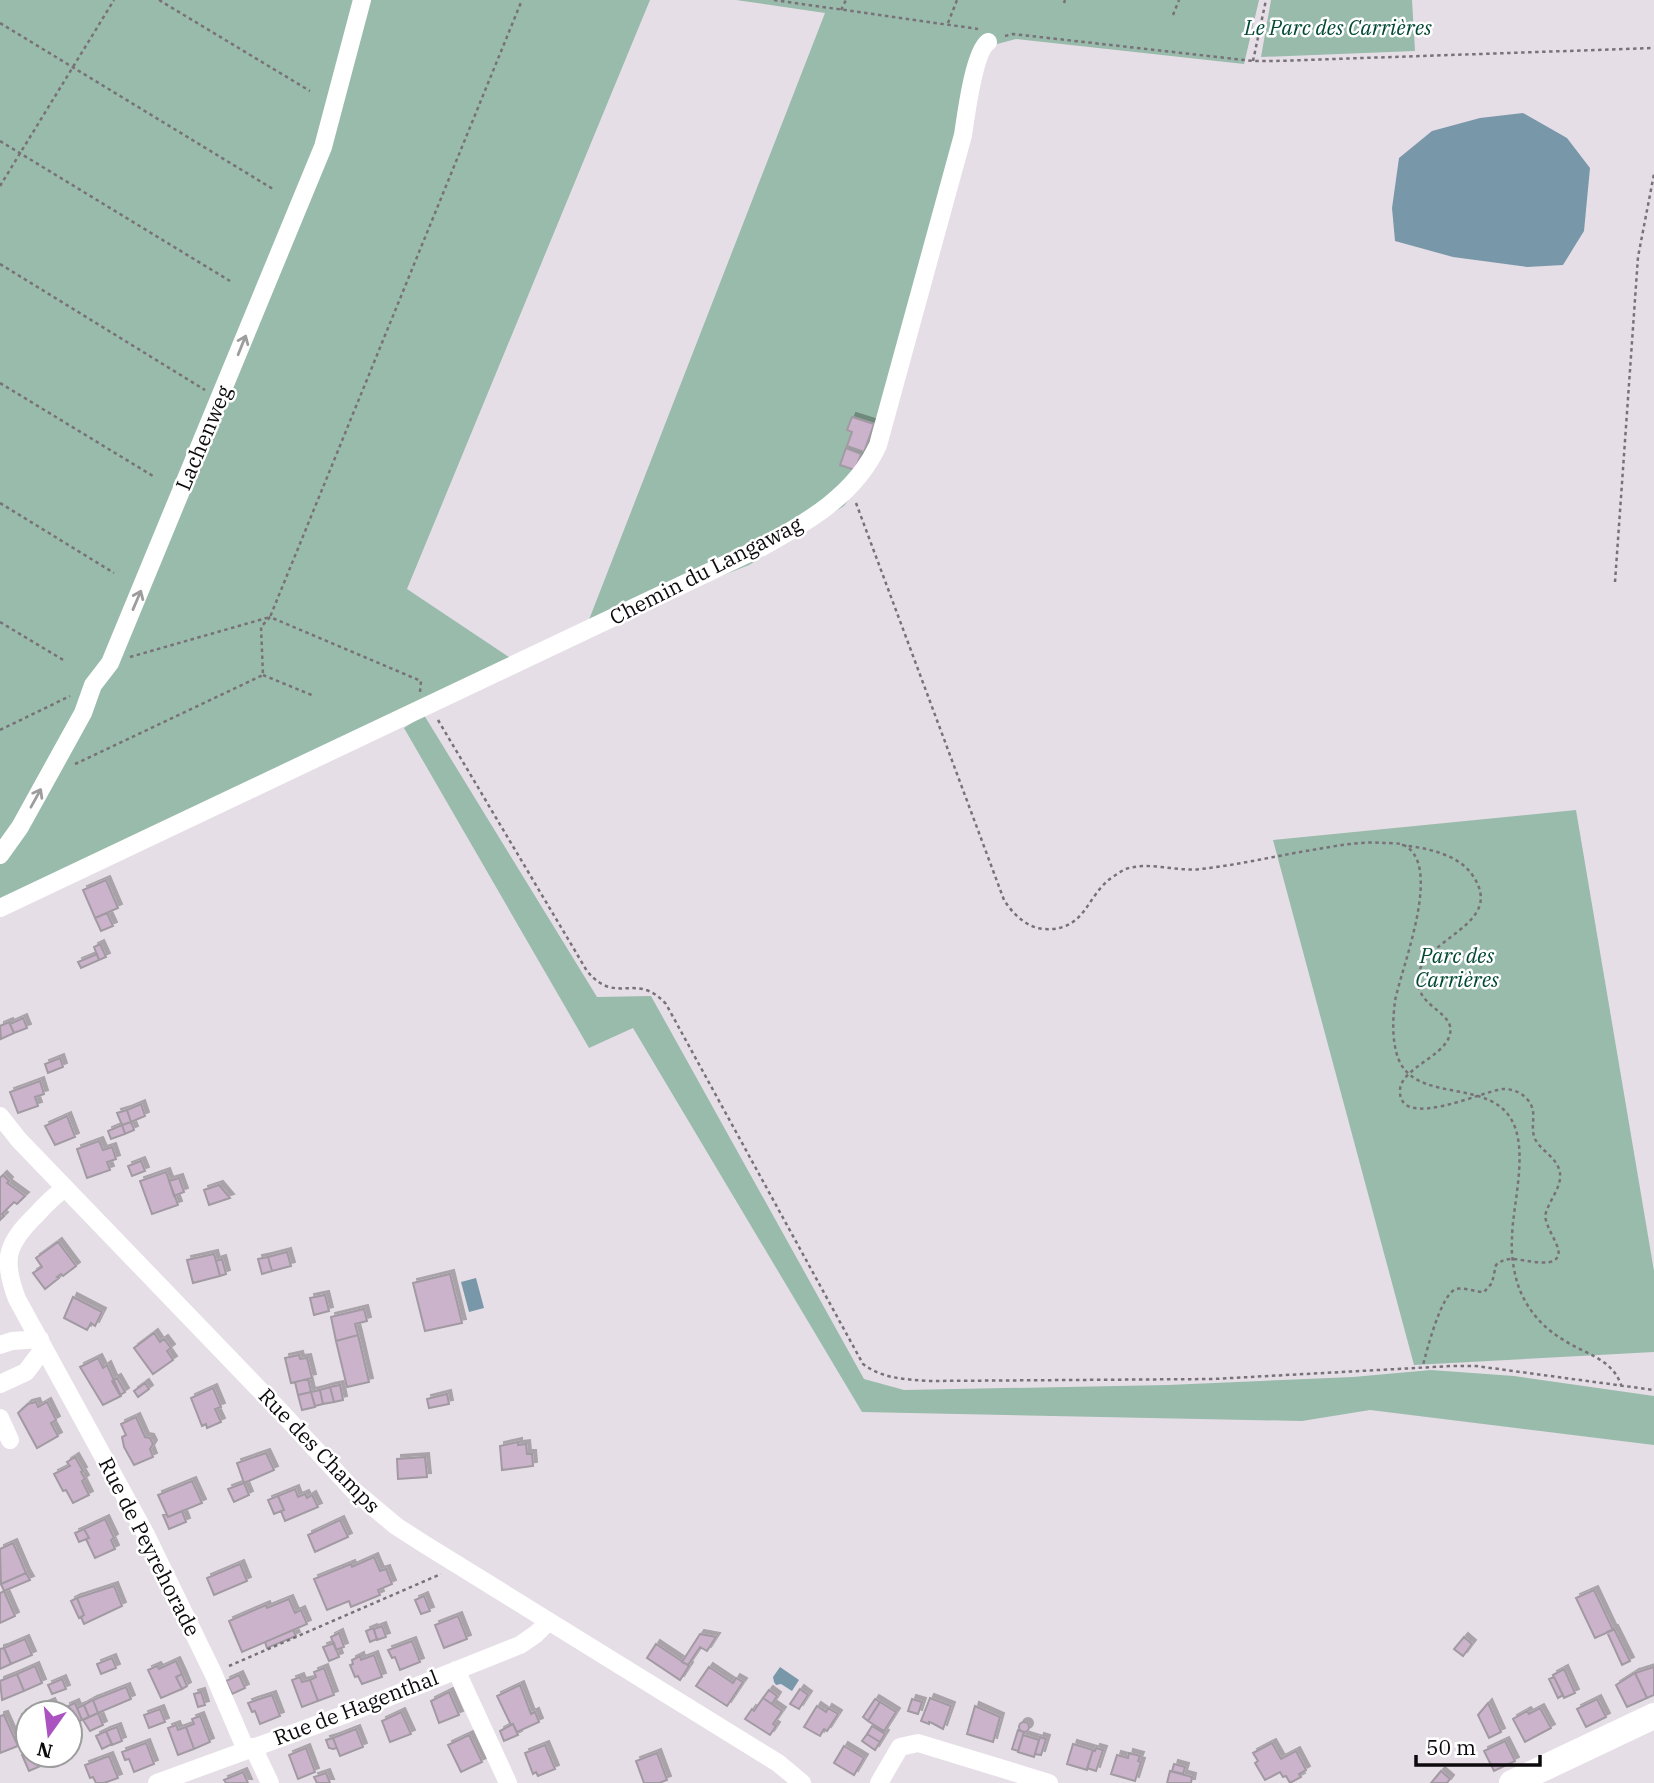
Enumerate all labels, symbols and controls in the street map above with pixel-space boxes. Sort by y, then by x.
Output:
park label: Le Parc des Carrières [1243,13,1432,41]
one-way arrow [237,334,250,356]
street label: Lachenweg [168,380,238,494]
street label: Chemin du Langawag [605,509,807,631]
one-way arrow [131,590,144,612]
one-way arrow [30,788,44,809]
park label: Parc des Carrières [1415,941,1499,993]
street label: Rue des Champs [253,1382,387,1519]
street label: Rue de Peyrehorade [93,1452,207,1641]
street label: Rue de Hagenthal [269,1663,442,1751]
north arrow [14,1699,84,1769]
scale bar [1416,1724,1540,1768]
text: 50 m [1426,1733,1476,1761]
text: N [35,1737,55,1764]

